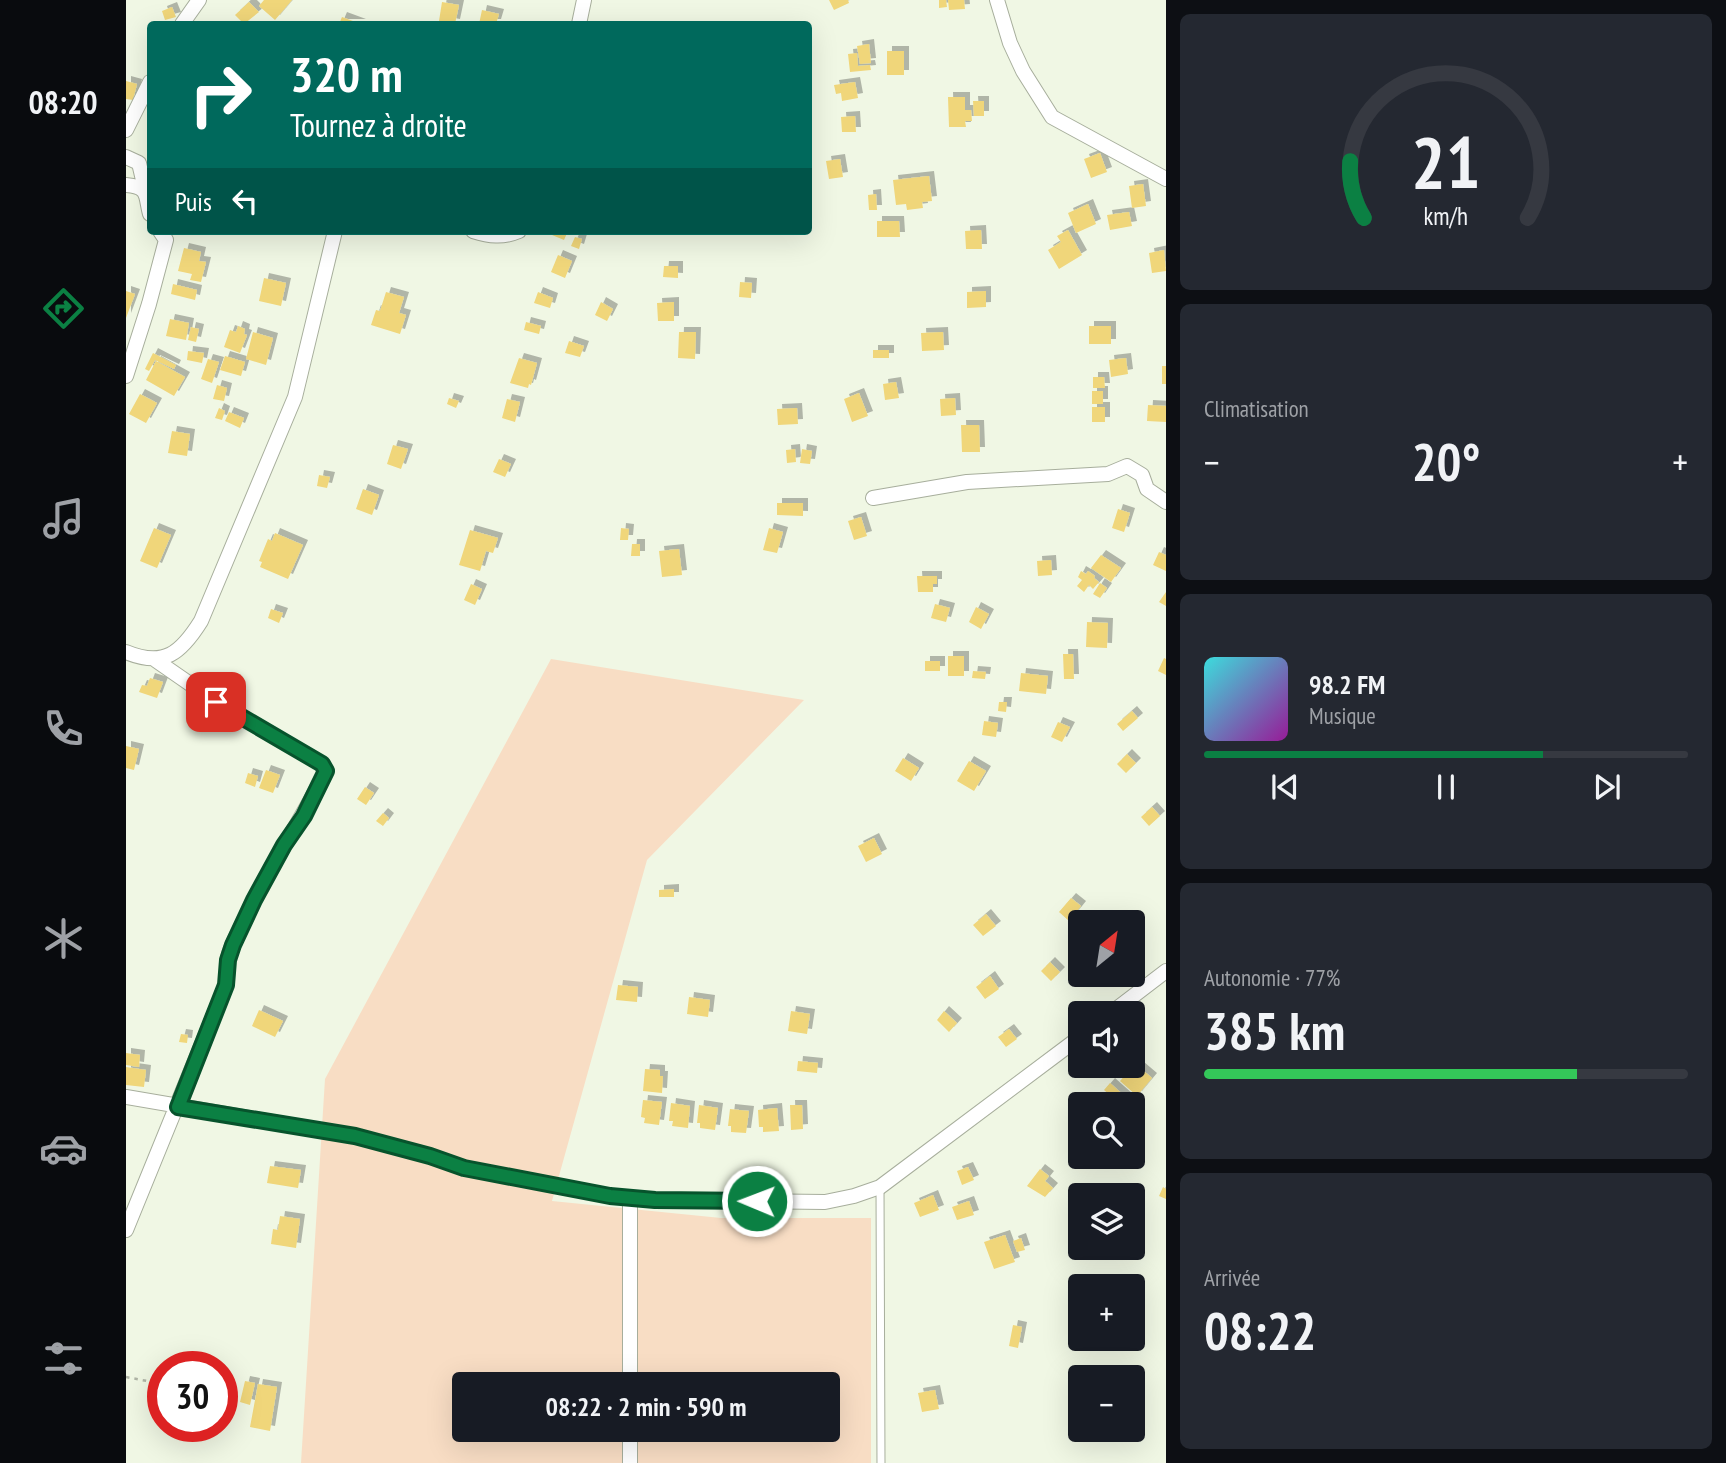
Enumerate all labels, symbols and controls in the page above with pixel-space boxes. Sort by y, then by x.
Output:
text: 320 m [290,42,403,106]
icon: right [175,49,266,140]
text: 08:20 [28,81,98,123]
text: Tournez à droite [290,104,467,146]
text: 21 [1411,114,1481,208]
icon: left [226,182,264,220]
text: Puis [175,185,212,218]
text: km/h [1424,200,1468,232]
icon: directions [39,284,88,333]
text: Climatisation [1204,394,1309,423]
text: 20° [1412,428,1480,495]
text: − [1204,437,1220,486]
text: + [1672,437,1688,486]
icon: music [39,494,88,543]
text: 98.2 FM [1309,668,1385,701]
pin [186,672,246,732]
icon: arrive [197,683,235,721]
text: Musique [1309,701,1376,730]
icon: phone [39,704,88,753]
icon: previous [1266,768,1304,806]
icon: pause [1427,768,1465,806]
icon: next [1588,768,1626,806]
north arrow [1068,910,1144,987]
map controls [1068,910,1145,1442]
icon: climate [39,914,88,963]
text: Autonomie · 77% [1204,963,1340,992]
text: 385 km [1204,997,1345,1064]
button: sound [1068,1001,1145,1078]
button: search [1068,1092,1145,1169]
icon: car [39,1124,88,1173]
position arrow [720,1164,794,1238]
button: layers [1068,1183,1145,1260]
text: Arrivée [1204,1263,1260,1292]
button: + [1068,1274,1145,1351]
text: 08:22 [1204,1297,1316,1364]
icon: filters [39,1334,88,1383]
speed limit sign: 30 [147,1351,238,1442]
button: − [1068,1365,1145,1442]
text: 08:22 · 2 min · 590 m [546,1390,746,1423]

